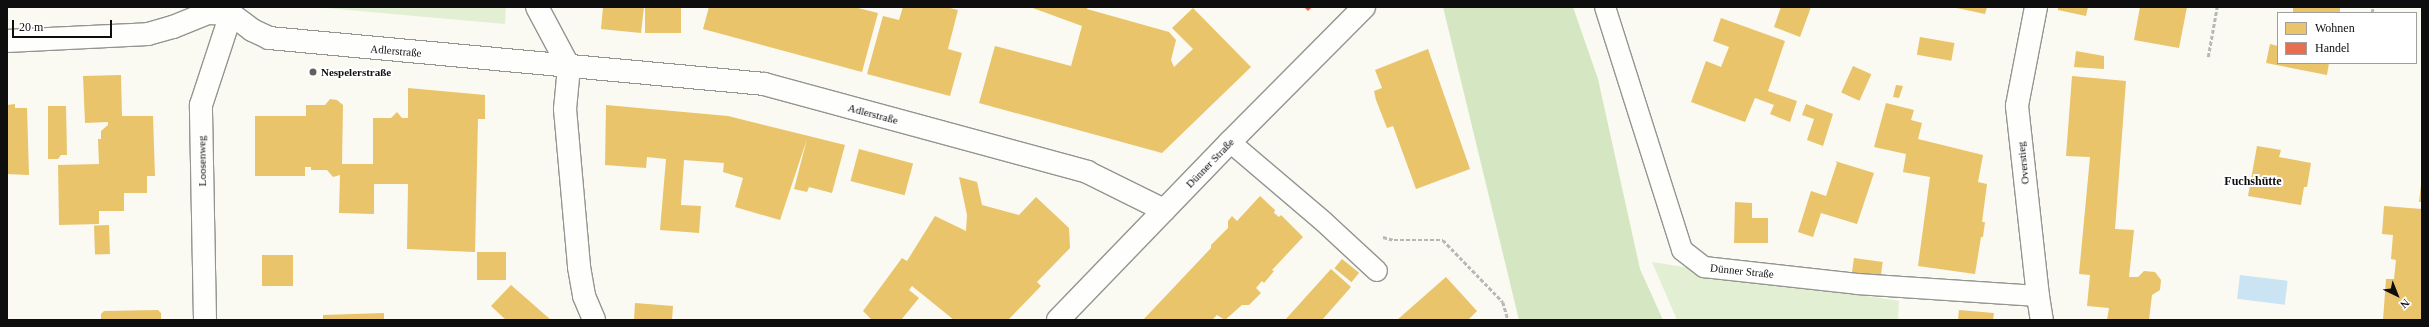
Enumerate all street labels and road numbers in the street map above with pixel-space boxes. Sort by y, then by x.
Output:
street label: Adlerstraße [370,42,422,60]
street label: Adlerstraße [847,101,899,127]
street label: Dünner Straße [1183,135,1237,191]
street label: Loosenweg [195,136,209,186]
street label: Overstieg [2014,141,2032,185]
street label: Dünner Straße [1710,261,1774,281]

